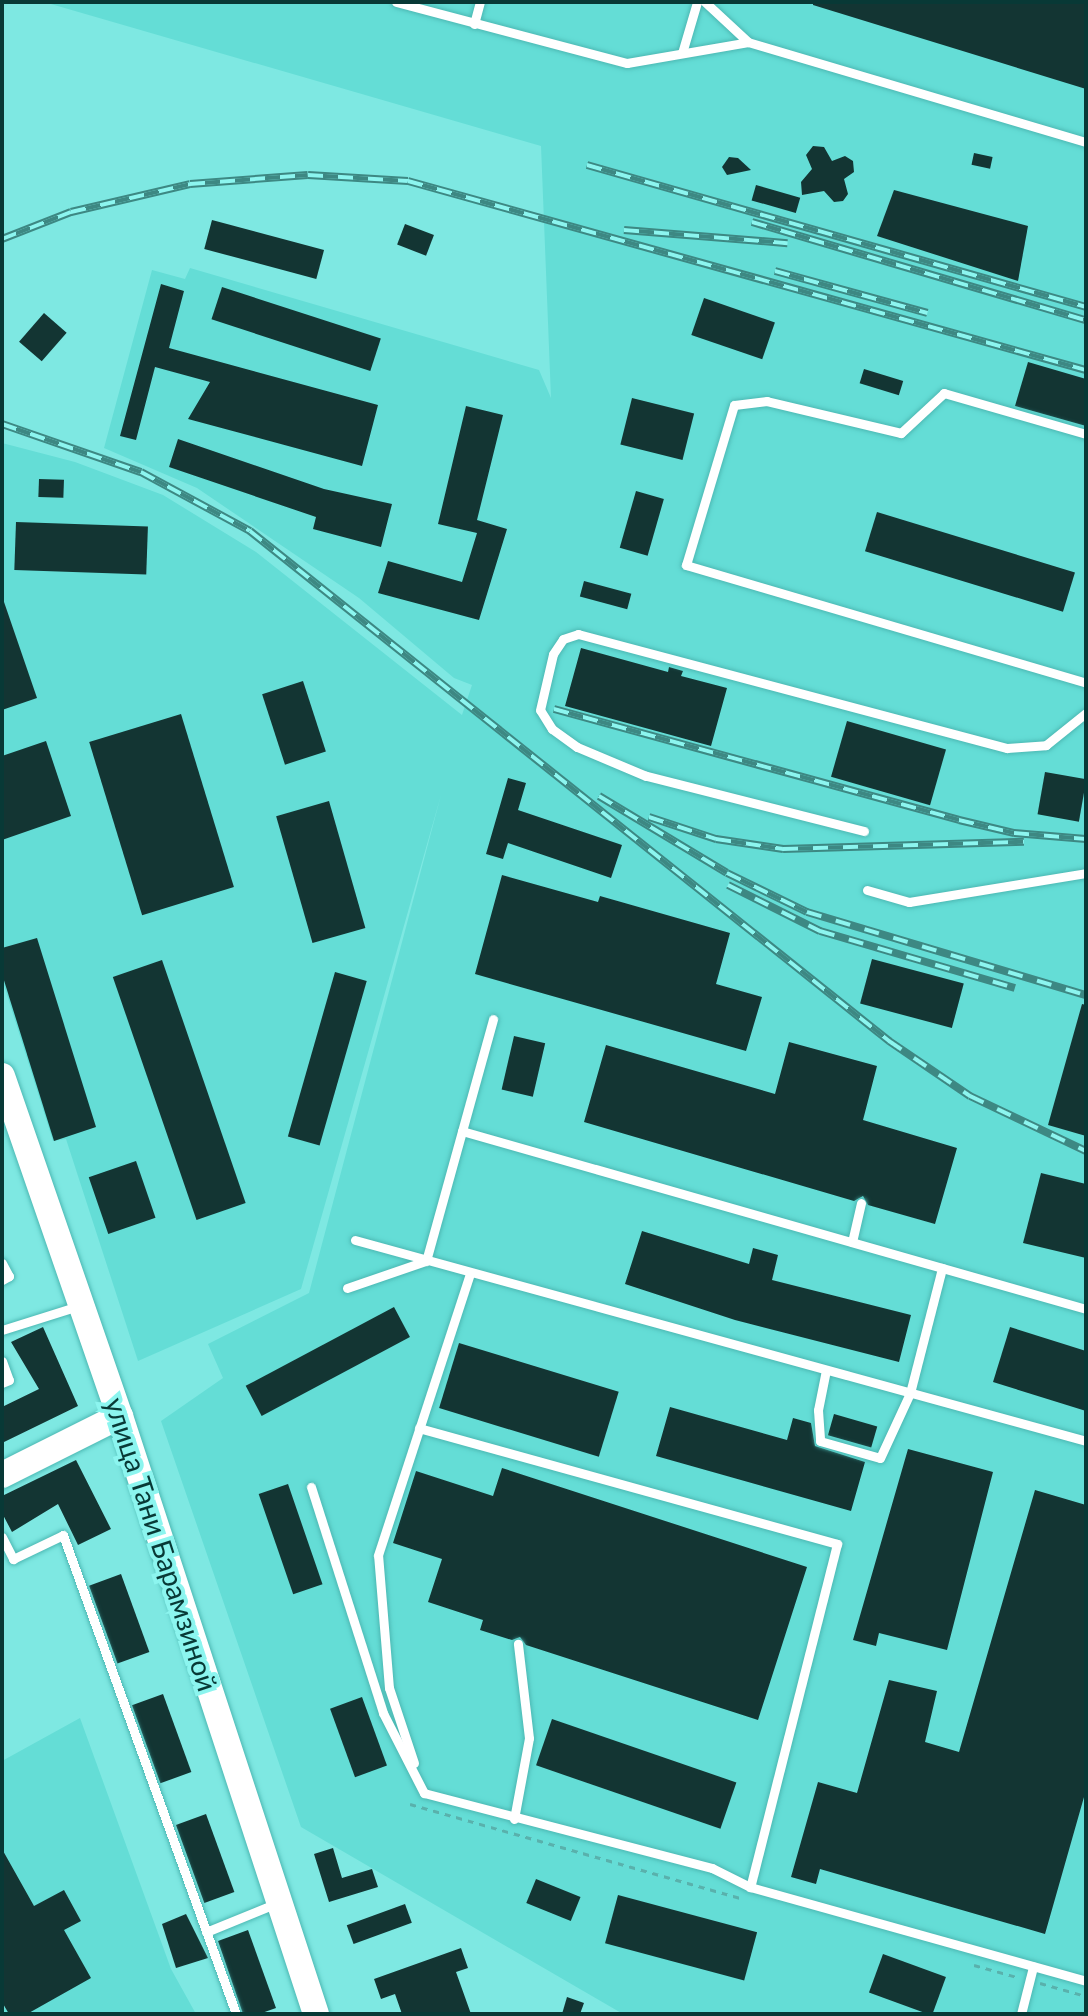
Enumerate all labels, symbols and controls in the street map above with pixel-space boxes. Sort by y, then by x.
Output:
street label: улица Тани Барамзиной [99,1393,225,1695]

